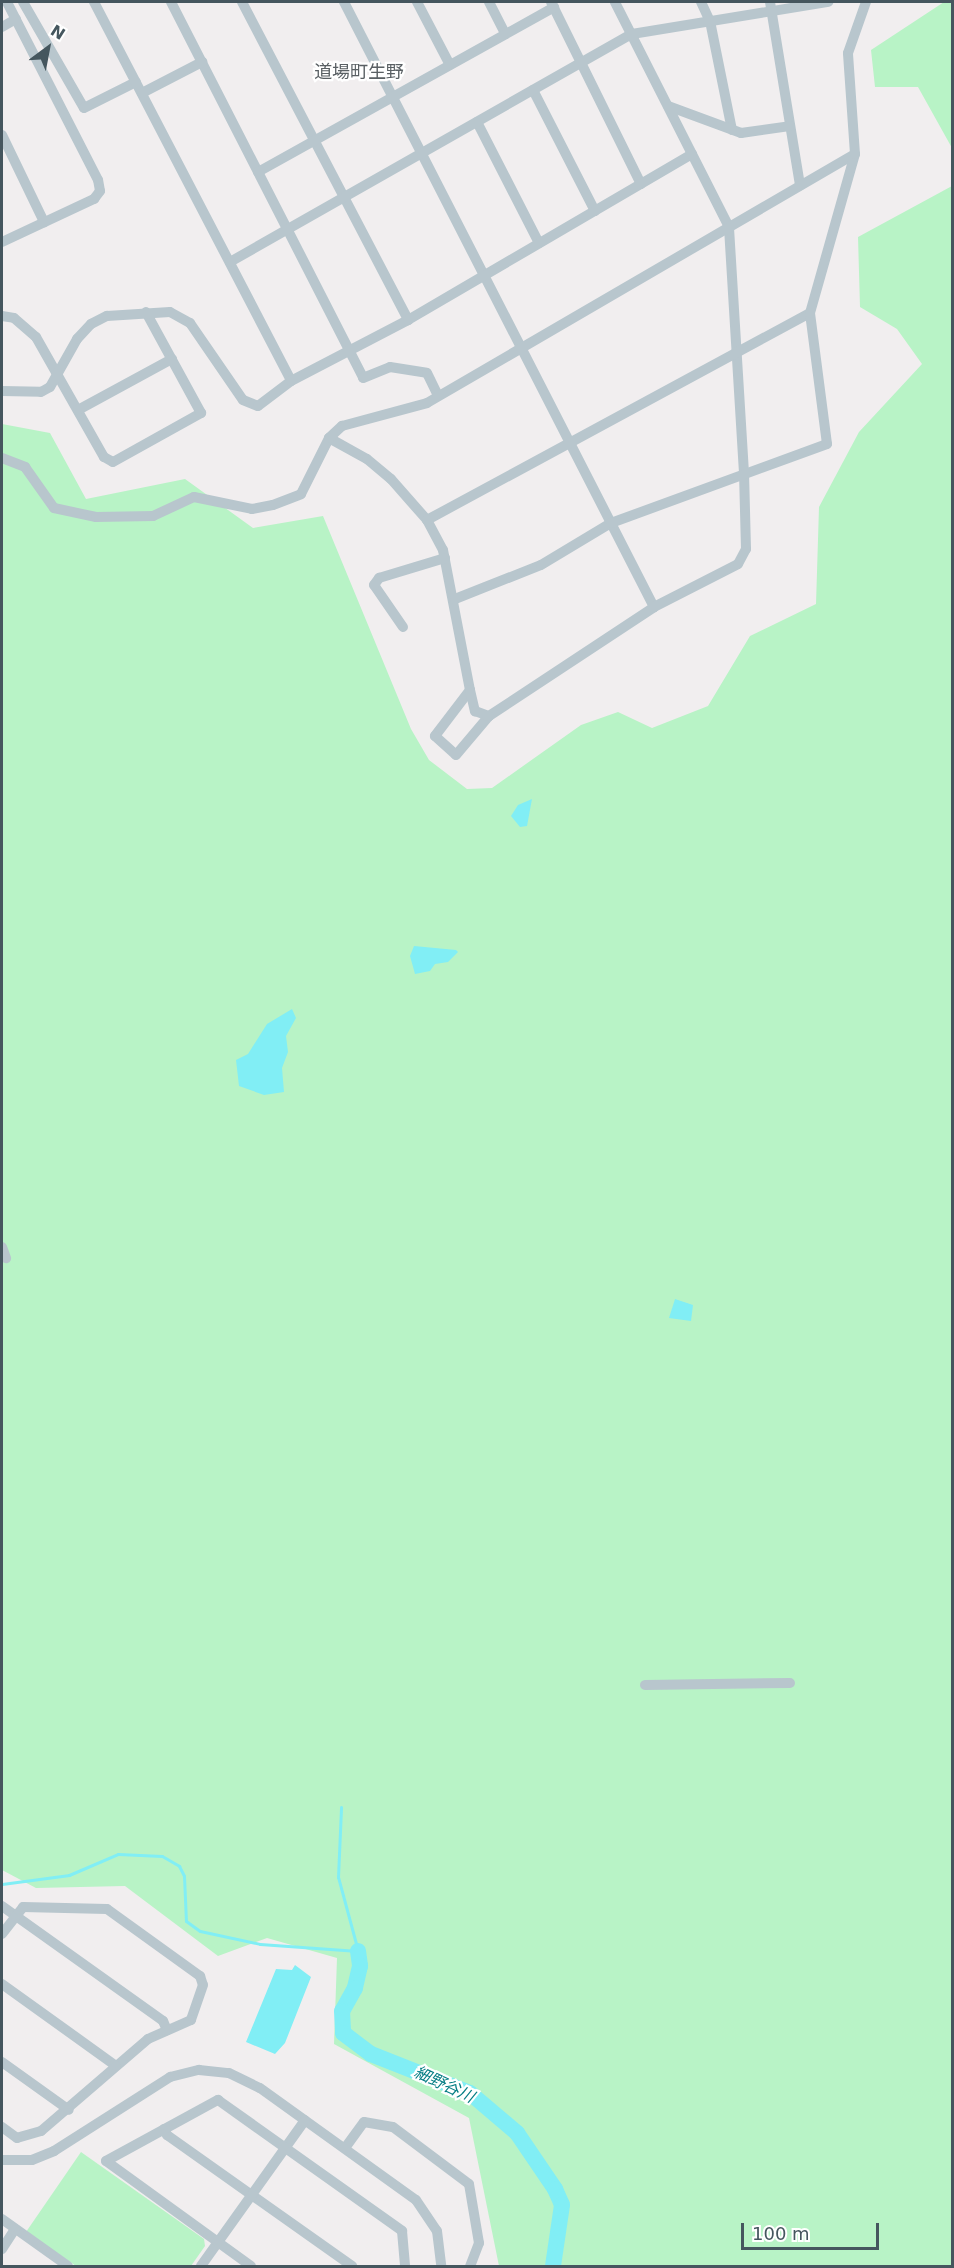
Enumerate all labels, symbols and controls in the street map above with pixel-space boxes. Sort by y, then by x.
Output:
north arrow [18,18,78,78]
text: N [47,21,69,44]
district label: 道場町生野 [314,61,404,83]
water label: 細野谷川 [411,2063,477,2107]
scale bar [744,2211,882,2249]
text: 100 m [752,2223,810,2244]

